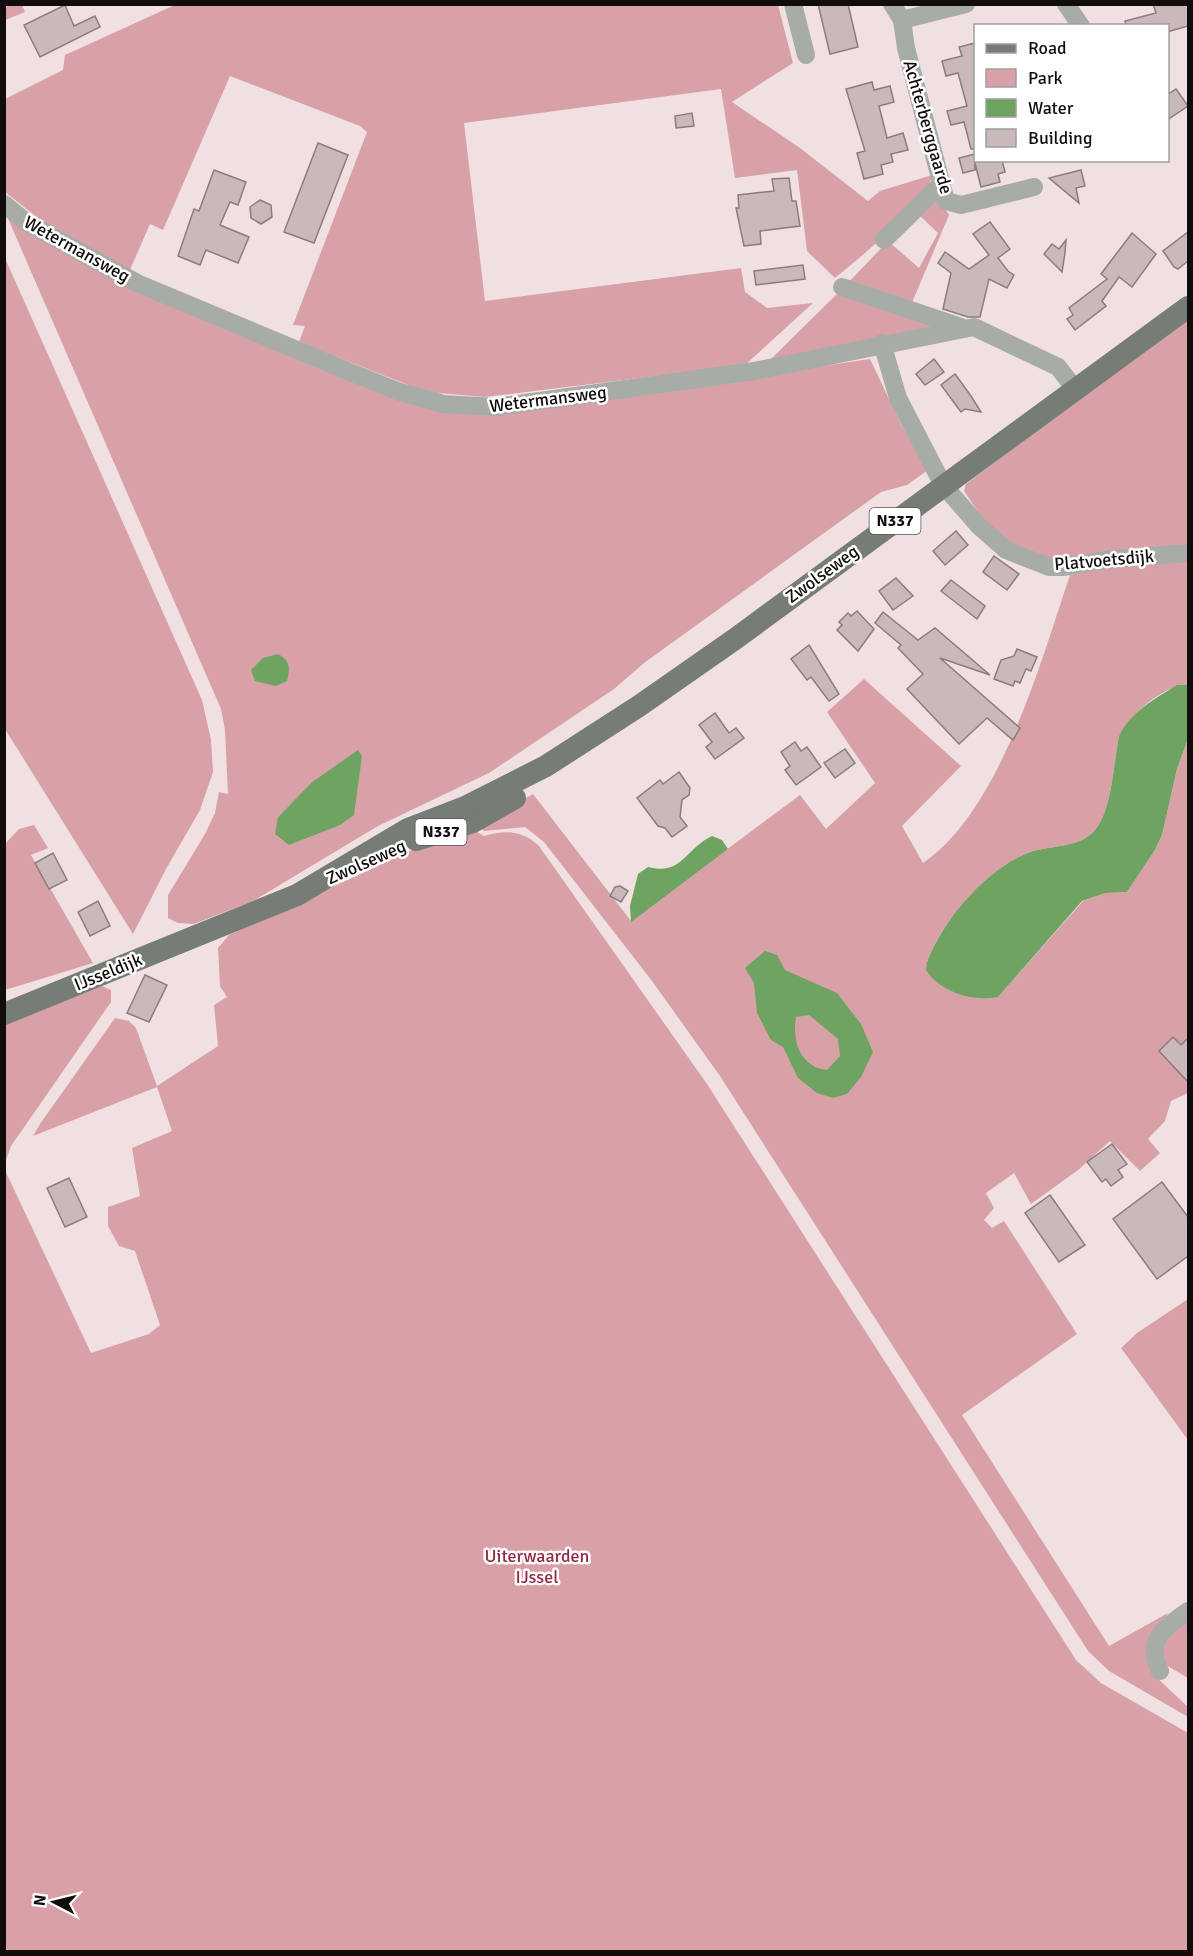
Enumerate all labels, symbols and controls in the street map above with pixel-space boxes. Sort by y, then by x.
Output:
legend [974,24,1169,162]
text: Road [1028,37,1067,59]
street label: Achterberggaarde [898,58,958,196]
text: Park [1028,67,1063,89]
text: Water [1028,97,1074,119]
text: Building [1028,127,1092,149]
street label: Wetermansweg [20,211,134,287]
street label: Wetermansweg [488,381,608,417]
road number: N337 [870,508,920,534]
street label: Zwolseweg [781,540,863,608]
street label: Platvoetsdijk [1053,545,1155,575]
road number: N337 [416,819,466,845]
street label: Zwolseweg [323,835,409,889]
street label: IJsseldijk [71,948,145,996]
park label: Uiterwaarden IJssel [485,1545,589,1588]
north arrow [24,1872,84,1932]
text: N [30,1894,51,1907]

